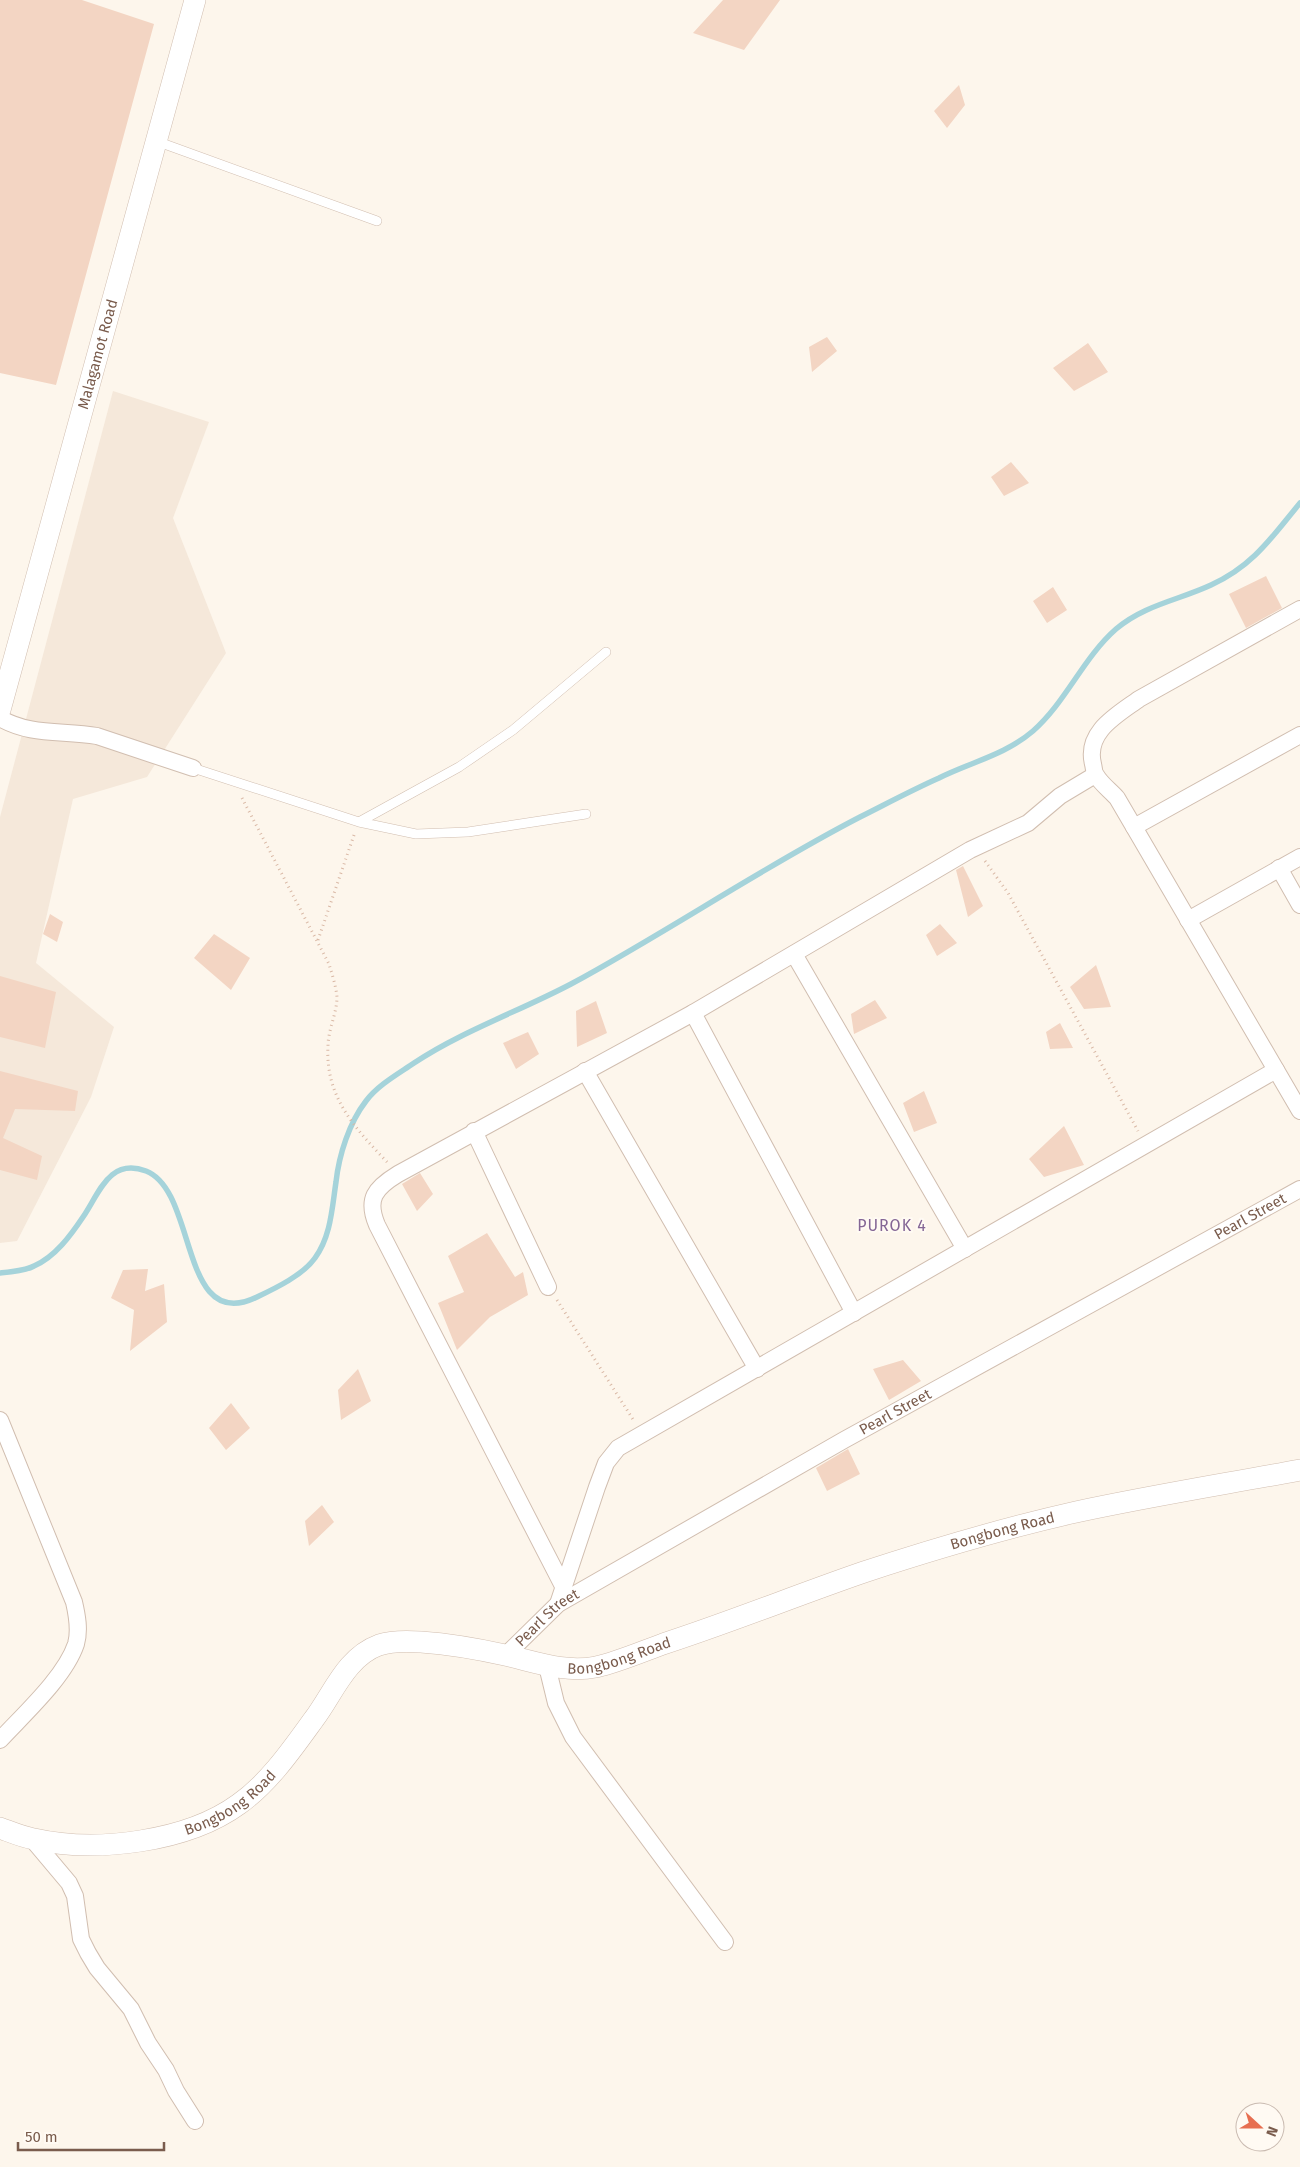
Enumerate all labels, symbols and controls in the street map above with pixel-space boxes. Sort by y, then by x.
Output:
street label: Malagamot Road [74,297,121,411]
street label: Pearl Street [1211,1189,1290,1244]
district label: PUROK 4 [857,1216,927,1235]
street label: Pearl Street [856,1384,935,1439]
street label: Bongbong Road [948,1508,1057,1554]
street label: Pearl Street [511,1585,583,1650]
street label: Bongbong Road [567,1633,673,1678]
street label: Bongbong Road [182,1766,280,1839]
north arrow [1235,2102,1285,2152]
scale bar [18,2120,164,2152]
text: N [1262,2124,1281,2139]
text: 50 m [25,2128,58,2146]

